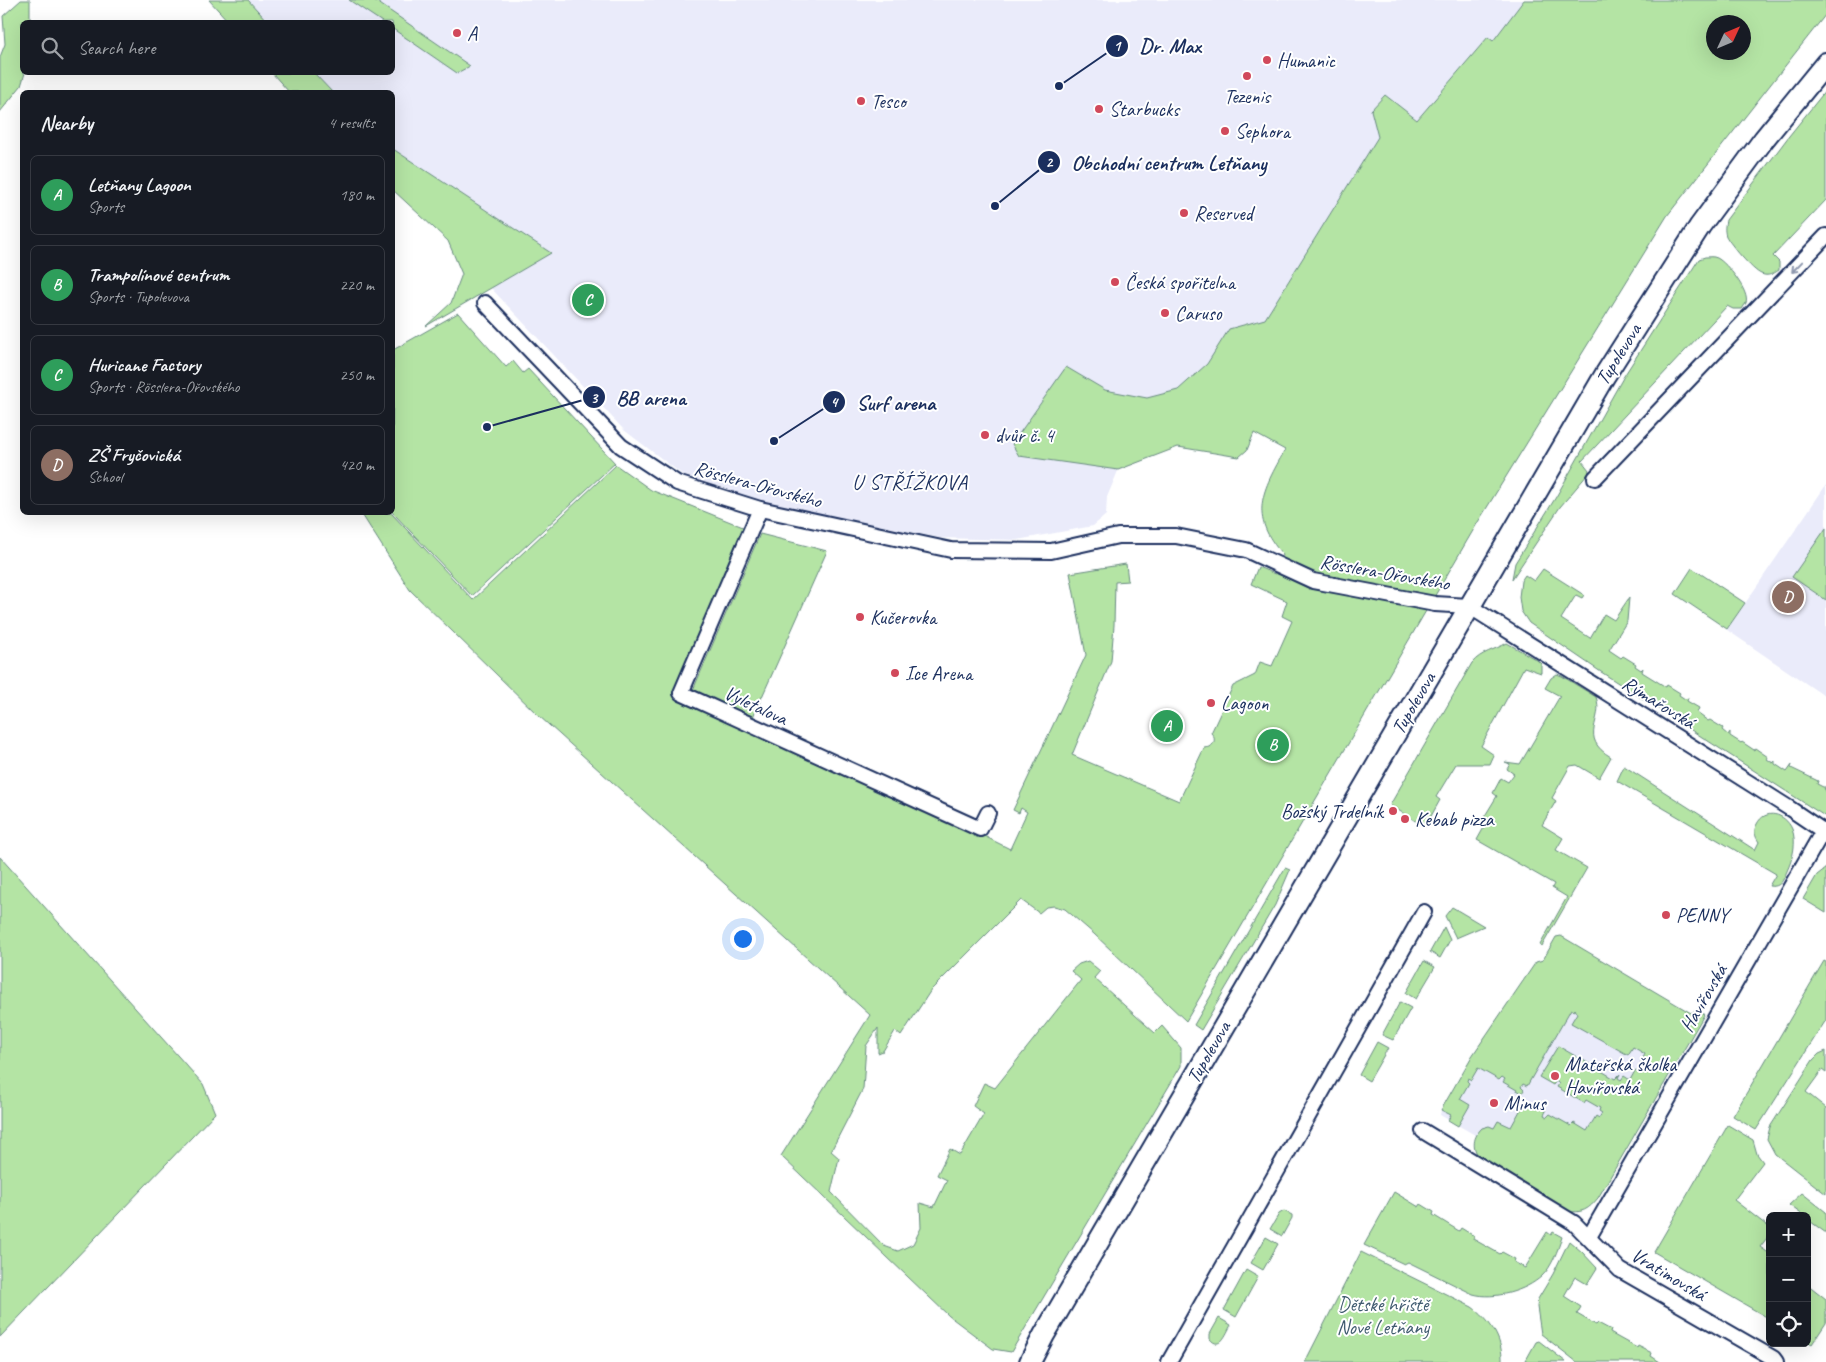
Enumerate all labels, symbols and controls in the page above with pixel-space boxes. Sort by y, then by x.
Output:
north arrow [1706,15,1751,60]
search box [20,20,395,75]
place label: A [467,21,478,46]
marker: A [451,27,463,39]
callout: Dr. Max [1105,28,1211,64]
text: Dr. Max [1139,33,1202,59]
icon: search [38,34,66,62]
text: Search here [78,36,155,60]
text: 1 [1114,37,1123,56]
place label: Humanic [1277,48,1336,73]
marker: Humanic [1261,54,1273,66]
marker: Tezenis [1241,70,1253,82]
place label: Tezenis [1224,84,1272,109]
place label: Tesco [871,89,908,114]
marker: Tesco [855,95,867,107]
place label: Starbucks [1109,97,1181,122]
marker: Starbucks [1093,103,1105,115]
text: Nearby [40,110,93,136]
text: 4 results [328,113,375,133]
place label: Sephora [1235,119,1292,144]
marker: Sephora [1219,125,1231,137]
callout: Obchodní centrum Letňany [1037,144,1277,180]
text: Obchodní centrum Letňany [1072,150,1268,177]
text: 2 [1046,153,1054,172]
text: Letňany Lagoon [88,173,191,197]
text: A [53,185,61,205]
text: 180 m [340,185,374,205]
text: Sports [88,197,124,217]
place label: Reserved [1194,201,1256,226]
marker: Reserved [1178,207,1190,219]
one-way arrow [1791,260,1803,272]
text: Trampolínové centrum [88,263,229,287]
place label: Česká spořitelna [1125,270,1237,295]
text: B [53,275,61,295]
text: 220 m [340,275,374,295]
marker: Česká spořitelna [1109,276,1121,288]
pin: C [572,281,604,319]
text: Sports · Tupolevova [88,287,189,307]
place label: Caruso [1175,301,1223,326]
marker: Caruso [1159,307,1171,319]
street label: Tupolevova [1590,317,1648,390]
text: Huricane Factory [88,353,200,377]
text: C [53,365,61,385]
text: 250 m [340,365,374,385]
text: Sports · Rösslera-Ořovského [88,377,239,397]
callout: BB arena [581,379,695,415]
callout: Surf arena [821,384,946,420]
text: BB arena [616,385,688,411]
text: 3 [591,389,599,408]
text: Surf arena [857,390,937,416]
text: 4 [831,393,840,412]
place label: dvůr č. 4 [995,423,1056,448]
marker: dvůr č. 4 [979,429,991,441]
text: ZŠ Fryčovická [88,443,180,467]
text: D [52,455,62,475]
text: 420 m [340,455,374,475]
street label: Rösslera-Ořovského [691,455,825,514]
text: School [88,467,122,487]
district label: U STŘÍŽKOVA [852,469,968,495]
street label: Rösslera-Ořovského [1318,549,1452,596]
pin: D [1772,578,1804,616]
place label: Kučerovka [870,605,938,630]
marker: Kučerovka [854,611,866,623]
place label: Ice Arena [905,661,974,686]
street label: Tupolevova [1386,666,1442,739]
marker: Ice Arena [889,667,901,679]
street label: Rýmařovská [1618,670,1702,736]
street label: Vyletalova [720,680,793,731]
place label: Lagoon [1221,691,1269,716]
marker: Lagoon [1205,697,1217,709]
pin: A [1151,707,1183,745]
pin: B [1257,726,1289,764]
place label: Božský Trdelník [1281,799,1385,824]
marker: Božský Trdelník [1387,805,1399,817]
place label: Kebab pizza [1415,807,1495,832]
marker: Kebab pizza [1399,813,1411,825]
place label: PENNY [1676,903,1732,928]
marker: PENNY [1660,909,1672,921]
your location [730,926,756,952]
street label: Havířovská [1674,958,1734,1036]
street label: Tupolevova [1181,1015,1237,1088]
place label: Mateřská školka Havířovská [1565,1052,1678,1100]
marker: Mateřská školka Havířovská [1549,1070,1561,1082]
place label: Minus [1504,1091,1548,1116]
marker: Minus [1488,1097,1500,1109]
map controls [1766,1212,1811,1347]
button: + [1766,1212,1811,1257]
street label: Vratimovská [1627,1242,1713,1308]
button: − [1766,1257,1811,1302]
park label: Dětské hřiště Nové Letňany [1337,1292,1432,1340]
button: locate [1766,1302,1811,1347]

